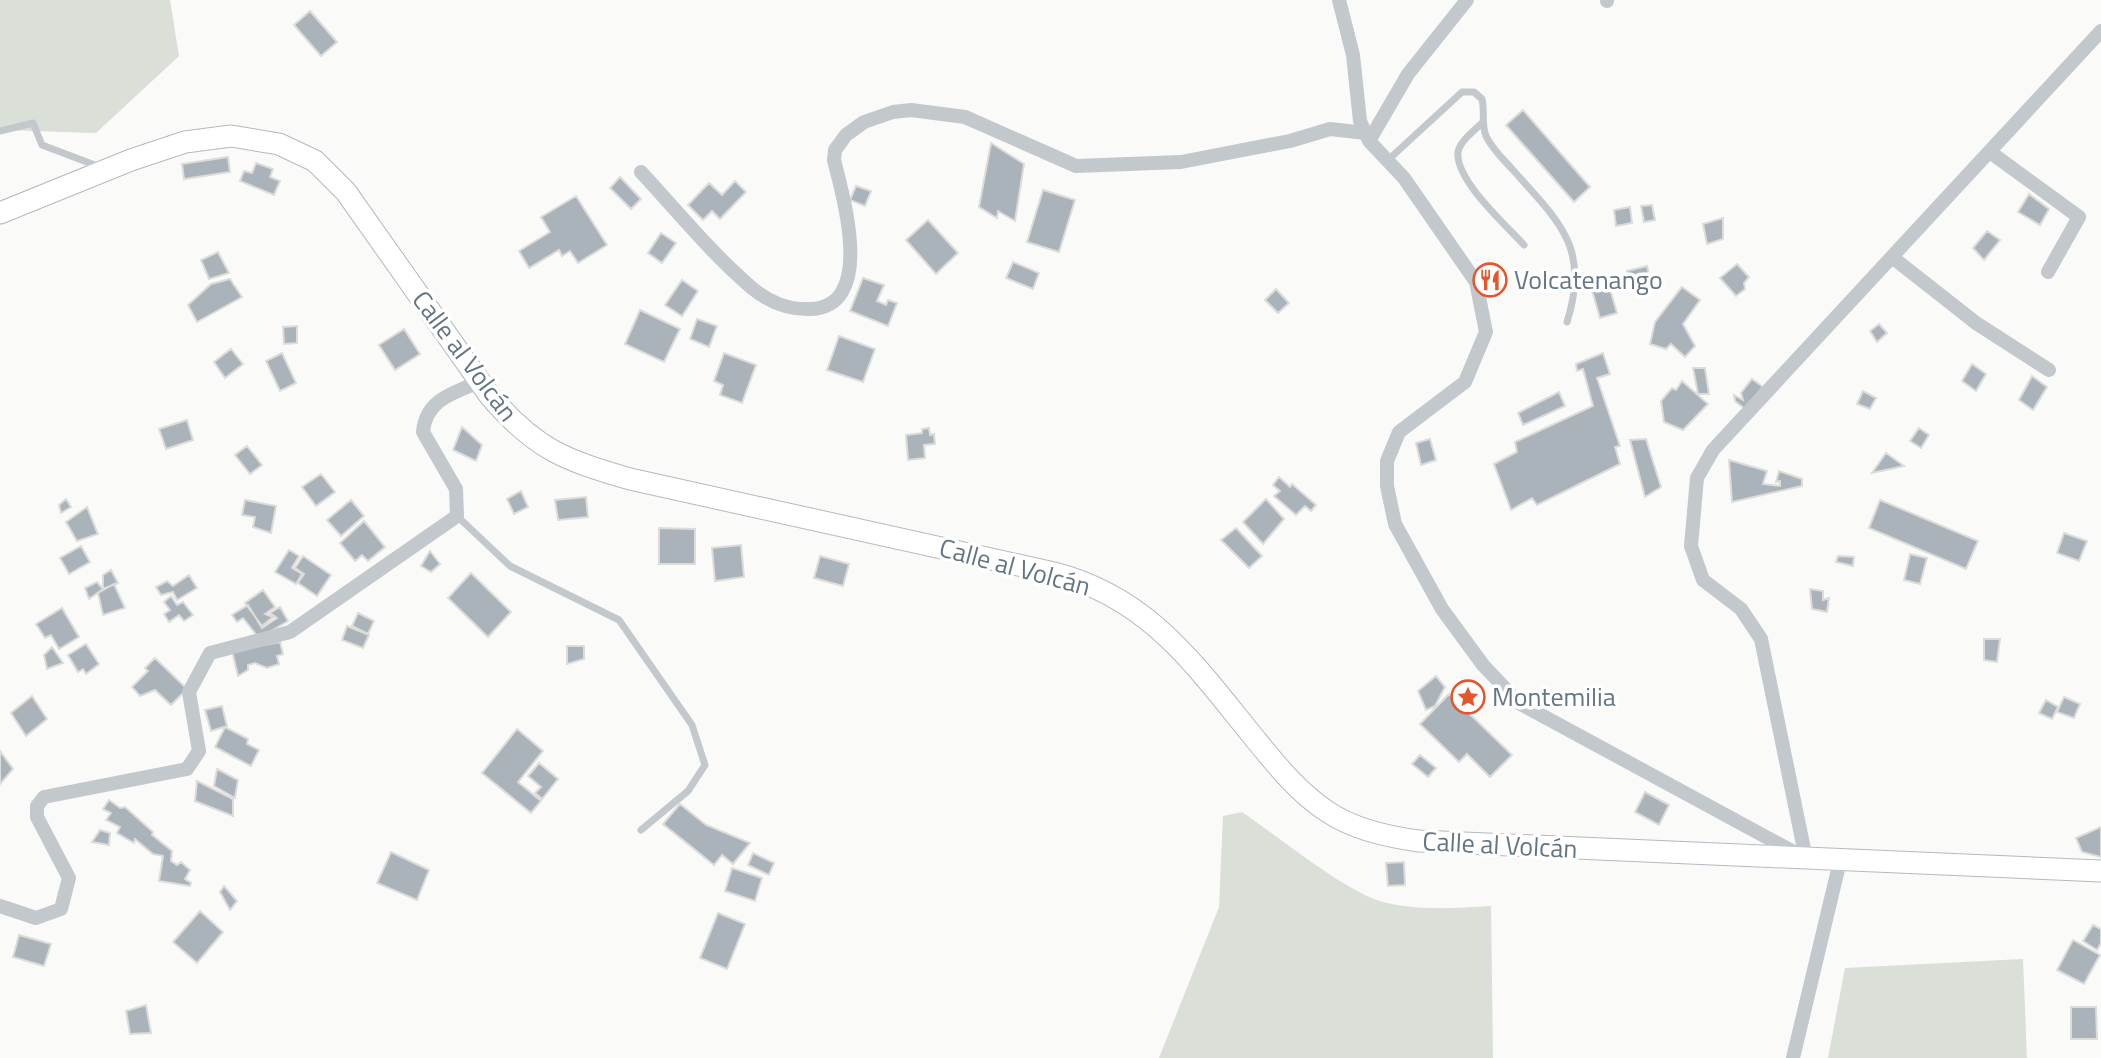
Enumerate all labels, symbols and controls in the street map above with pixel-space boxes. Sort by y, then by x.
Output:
place label: Volcatenango [1514,260,1663,299]
restaurant icon: Volcatenango [1471,261,1509,299]
street label: Calle al Volcán [403,282,528,429]
street label: Calle al Volcán [935,528,1095,605]
place label: Montemilia [1492,677,1616,716]
place icon: Montemilia [1449,678,1487,716]
street label: Calle al Volcán [1422,821,1579,868]

